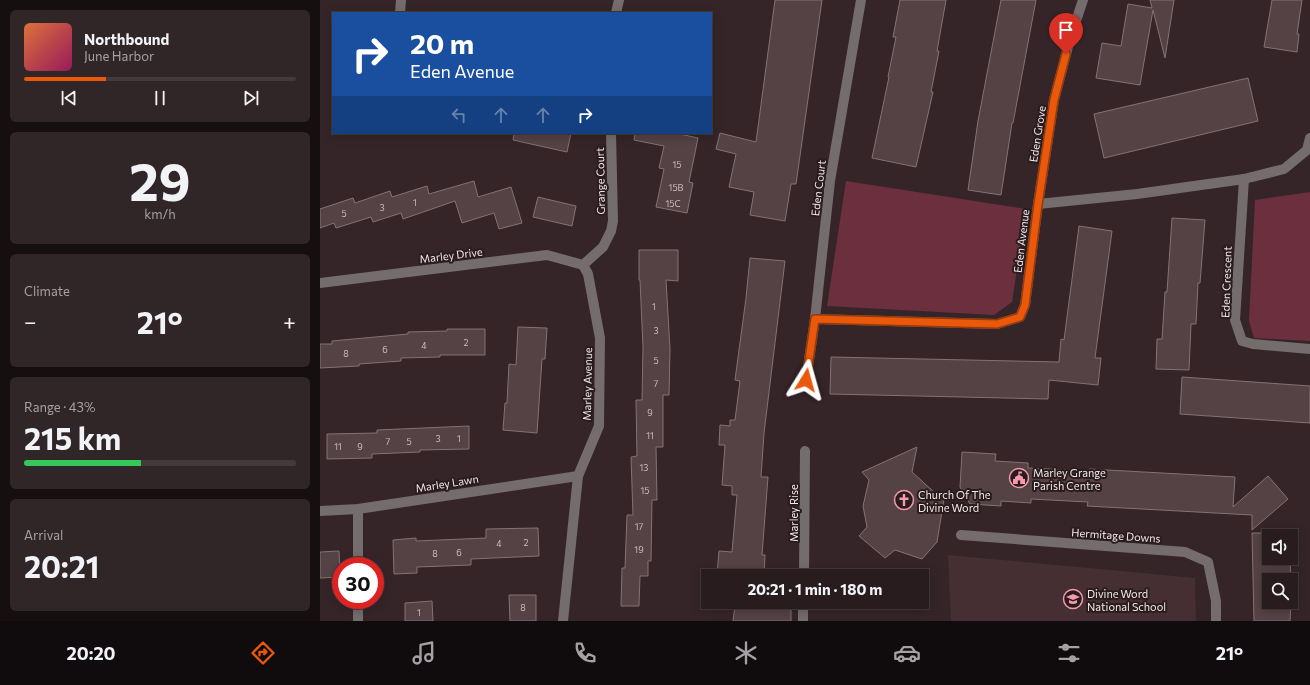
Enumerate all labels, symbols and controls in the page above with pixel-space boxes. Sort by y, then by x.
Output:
pin [1049,13,1083,54]
icon: arrive [1055,19,1077,41]
text: 20 m [410,26,474,60]
icon: right [344,28,396,80]
text: Northbound [84,30,169,48]
text: June Harbor [84,48,154,64]
text: Eden Avenue [410,60,514,82]
icon: previous [58,87,80,109]
icon: pause [149,87,171,109]
icon: next [240,87,262,109]
icon: left [448,104,470,126]
icon: ahead [490,104,512,126]
icon: ahead [532,104,554,126]
icon: right [574,104,596,126]
street label: Eden Grove [1026,105,1048,163]
street label: Grange Court [593,147,607,215]
text: 29 [129,148,191,212]
house number: 15 [672,159,682,170]
street label: Eden Court [808,159,828,217]
house number: 15B [669,182,684,193]
house number: 1 [413,197,417,208]
house number: 15C [665,198,681,209]
house number: 3 [379,202,385,213]
text: km/h [144,206,176,222]
house number: 5 [341,208,347,219]
street label: Eden Avenue [1011,208,1031,273]
street label: Marley Drive [419,245,483,265]
street label: Eden Crescent [1218,245,1234,318]
text: Climate [24,283,70,299]
house number: 1 [652,301,656,312]
text: 21° [137,303,183,340]
text: − [24,308,37,335]
text: + [283,308,296,335]
house number: 3 [653,325,659,336]
house number: 2 [464,337,469,348]
house number: 4 [421,340,427,351]
house number: 6 [382,344,388,355]
street label: Marley Avenue [580,347,594,421]
house number: 8 [343,348,349,359]
house number: 5 [653,355,659,366]
position arrow [785,359,827,401]
house number: 7 [654,378,659,389]
text: Range · 43% [24,399,95,415]
house number: 9 [647,407,653,418]
text: 215 km [24,419,121,456]
house number: 11 [646,430,654,441]
house number: 3 [435,433,441,444]
house number: 1 [457,433,461,444]
house number: 7 [386,436,391,447]
house number: 5 [406,436,412,447]
house number: 11 [334,441,342,452]
house number: 9 [357,441,363,452]
house number: 13 [640,462,648,473]
place label: Marley Grange Parish Centre [1033,466,1106,492]
public building icon: Marley Grange Parish Centre [1008,467,1030,489]
street label: Marley Lawn [414,472,480,494]
street label: Marley Rise [787,484,800,542]
house number: 15 [640,485,650,496]
place label: Church Of The Divine Word [918,488,991,514]
church icon: Church Of The Divine Word [893,489,915,511]
house number: 17 [635,521,644,532]
street label: Hermitage Downs [1071,525,1161,545]
text: Arrival [24,527,63,543]
map controls [1262,529,1298,609]
button: sound [1262,529,1298,565]
house number: 2 [524,537,529,548]
house number: 4 [496,538,502,549]
house number: 19 [634,544,644,555]
text: 20:21 [24,547,99,584]
house number: 6 [456,547,462,558]
house number: 8 [432,548,438,559]
speed limit sign: 30 [332,557,384,609]
button: search [1262,573,1298,609]
text: 20:21 · 1 min · 180 m [748,580,882,598]
place label: Divine Word National School [1087,587,1166,613]
school or university icon: Divine Word National School [1062,588,1084,610]
house number: 8 [520,602,526,613]
house number: 1 [417,607,421,618]
icon: directions [249,639,277,667]
icon: music [410,639,438,667]
icon: phone [571,639,599,667]
icon: climate [732,639,760,667]
icon: car [893,639,921,667]
icon: filters [1055,639,1083,667]
text: 20:20 [67,642,116,664]
text: 21° [1216,642,1243,664]

